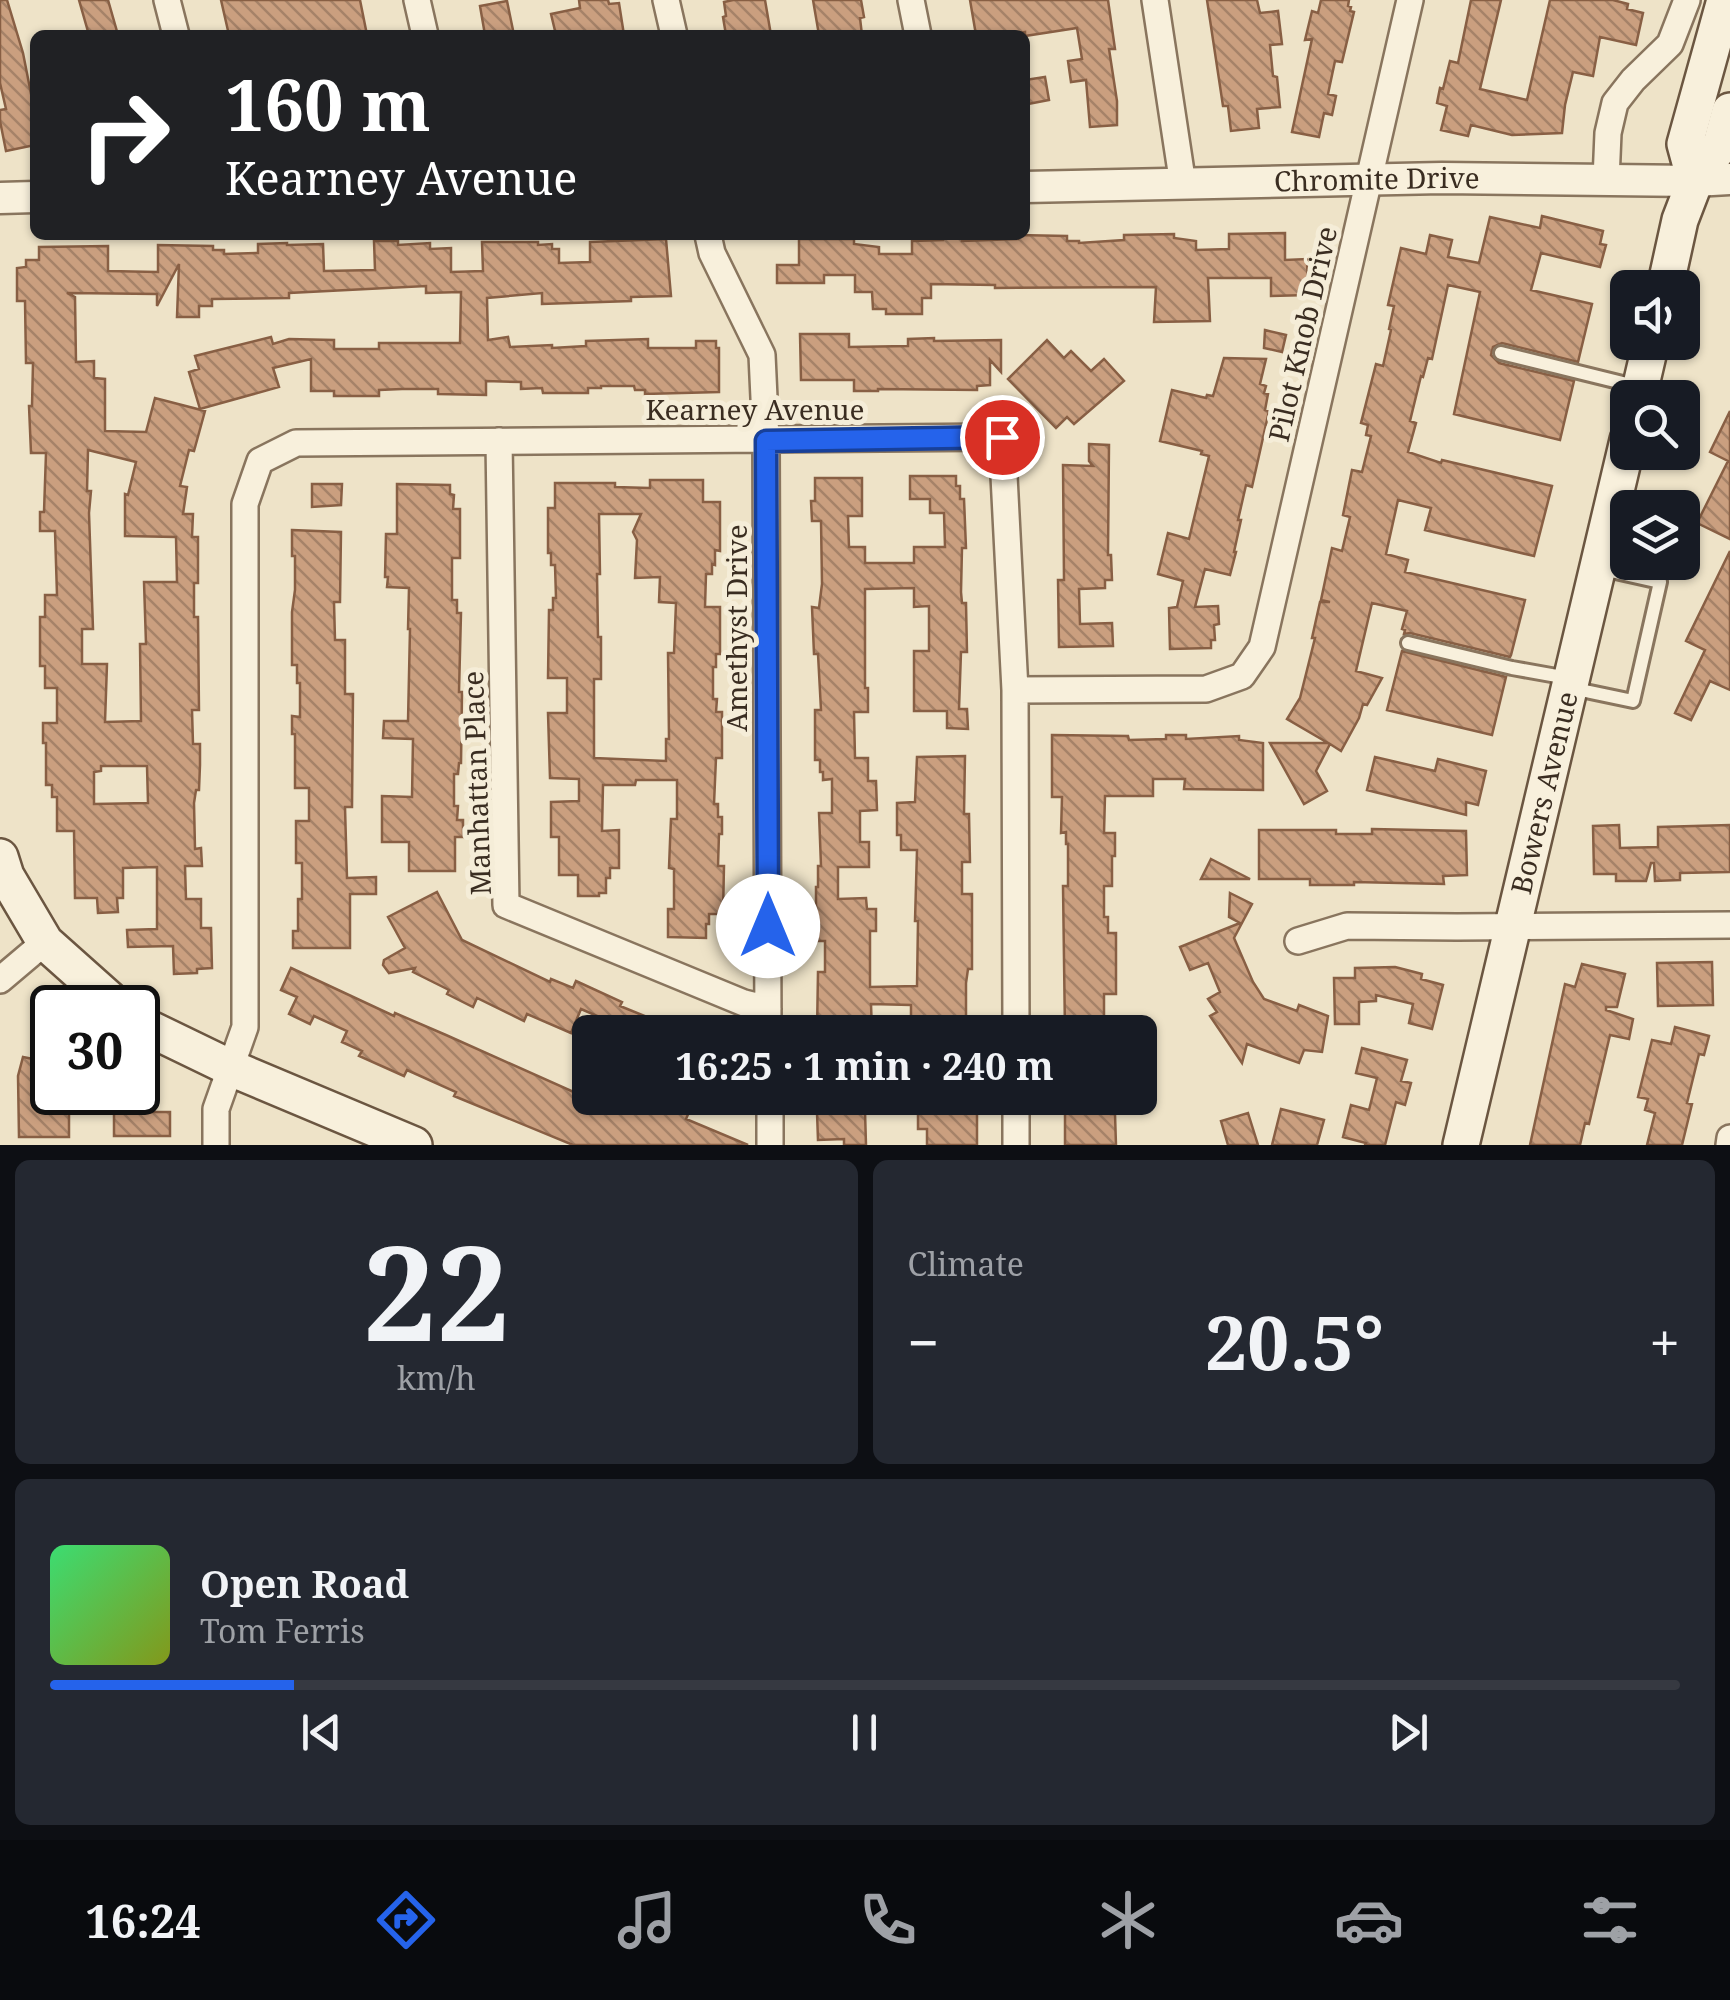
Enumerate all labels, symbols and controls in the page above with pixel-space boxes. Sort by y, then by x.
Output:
text: 160 m [225,56,431,152]
icon: right [60,70,190,200]
text: Kearney Avenue [225,147,577,208]
street label: Chromite Drive [1274,158,1480,200]
street label: Pilot Knob Drive [1259,222,1345,445]
map controls [1610,270,1700,580]
button: sound [1610,270,1700,360]
button: search [1610,380,1700,470]
street label: Kearney Avenue [645,390,865,428]
pin [960,395,1045,480]
icon: arrive [975,410,1030,465]
button: layers [1610,490,1700,580]
street label: Amethyst Drive [717,524,755,732]
street label: Manhattan Place [453,670,499,896]
street label: Bowers Avenue [1501,688,1586,898]
position arrow [716,874,820,978]
speed limit sign: 30 [30,985,160,1115]
text: 16:25 · 1 min · 240 m [675,1039,1054,1091]
text: 22 [363,1202,510,1379]
text: Climate [908,1242,1024,1285]
text: 20.5° [1205,1290,1384,1392]
text: − [908,1304,939,1379]
text: + [1649,1304,1680,1379]
text: km/h [397,1356,476,1399]
text: Open Road [200,1557,409,1609]
text: Tom Ferris [200,1609,365,1652]
icon: previous [294,1705,349,1760]
icon: pause [837,1705,892,1760]
icon: next [1381,1705,1436,1760]
icon: directions [371,1885,441,1955]
icon: music [612,1885,682,1955]
icon: phone [853,1885,923,1955]
icon: climate [1093,1885,1163,1955]
icon: car [1334,1885,1404,1955]
icon: filters [1575,1885,1645,1955]
text: 16:24 [85,1890,201,1951]

